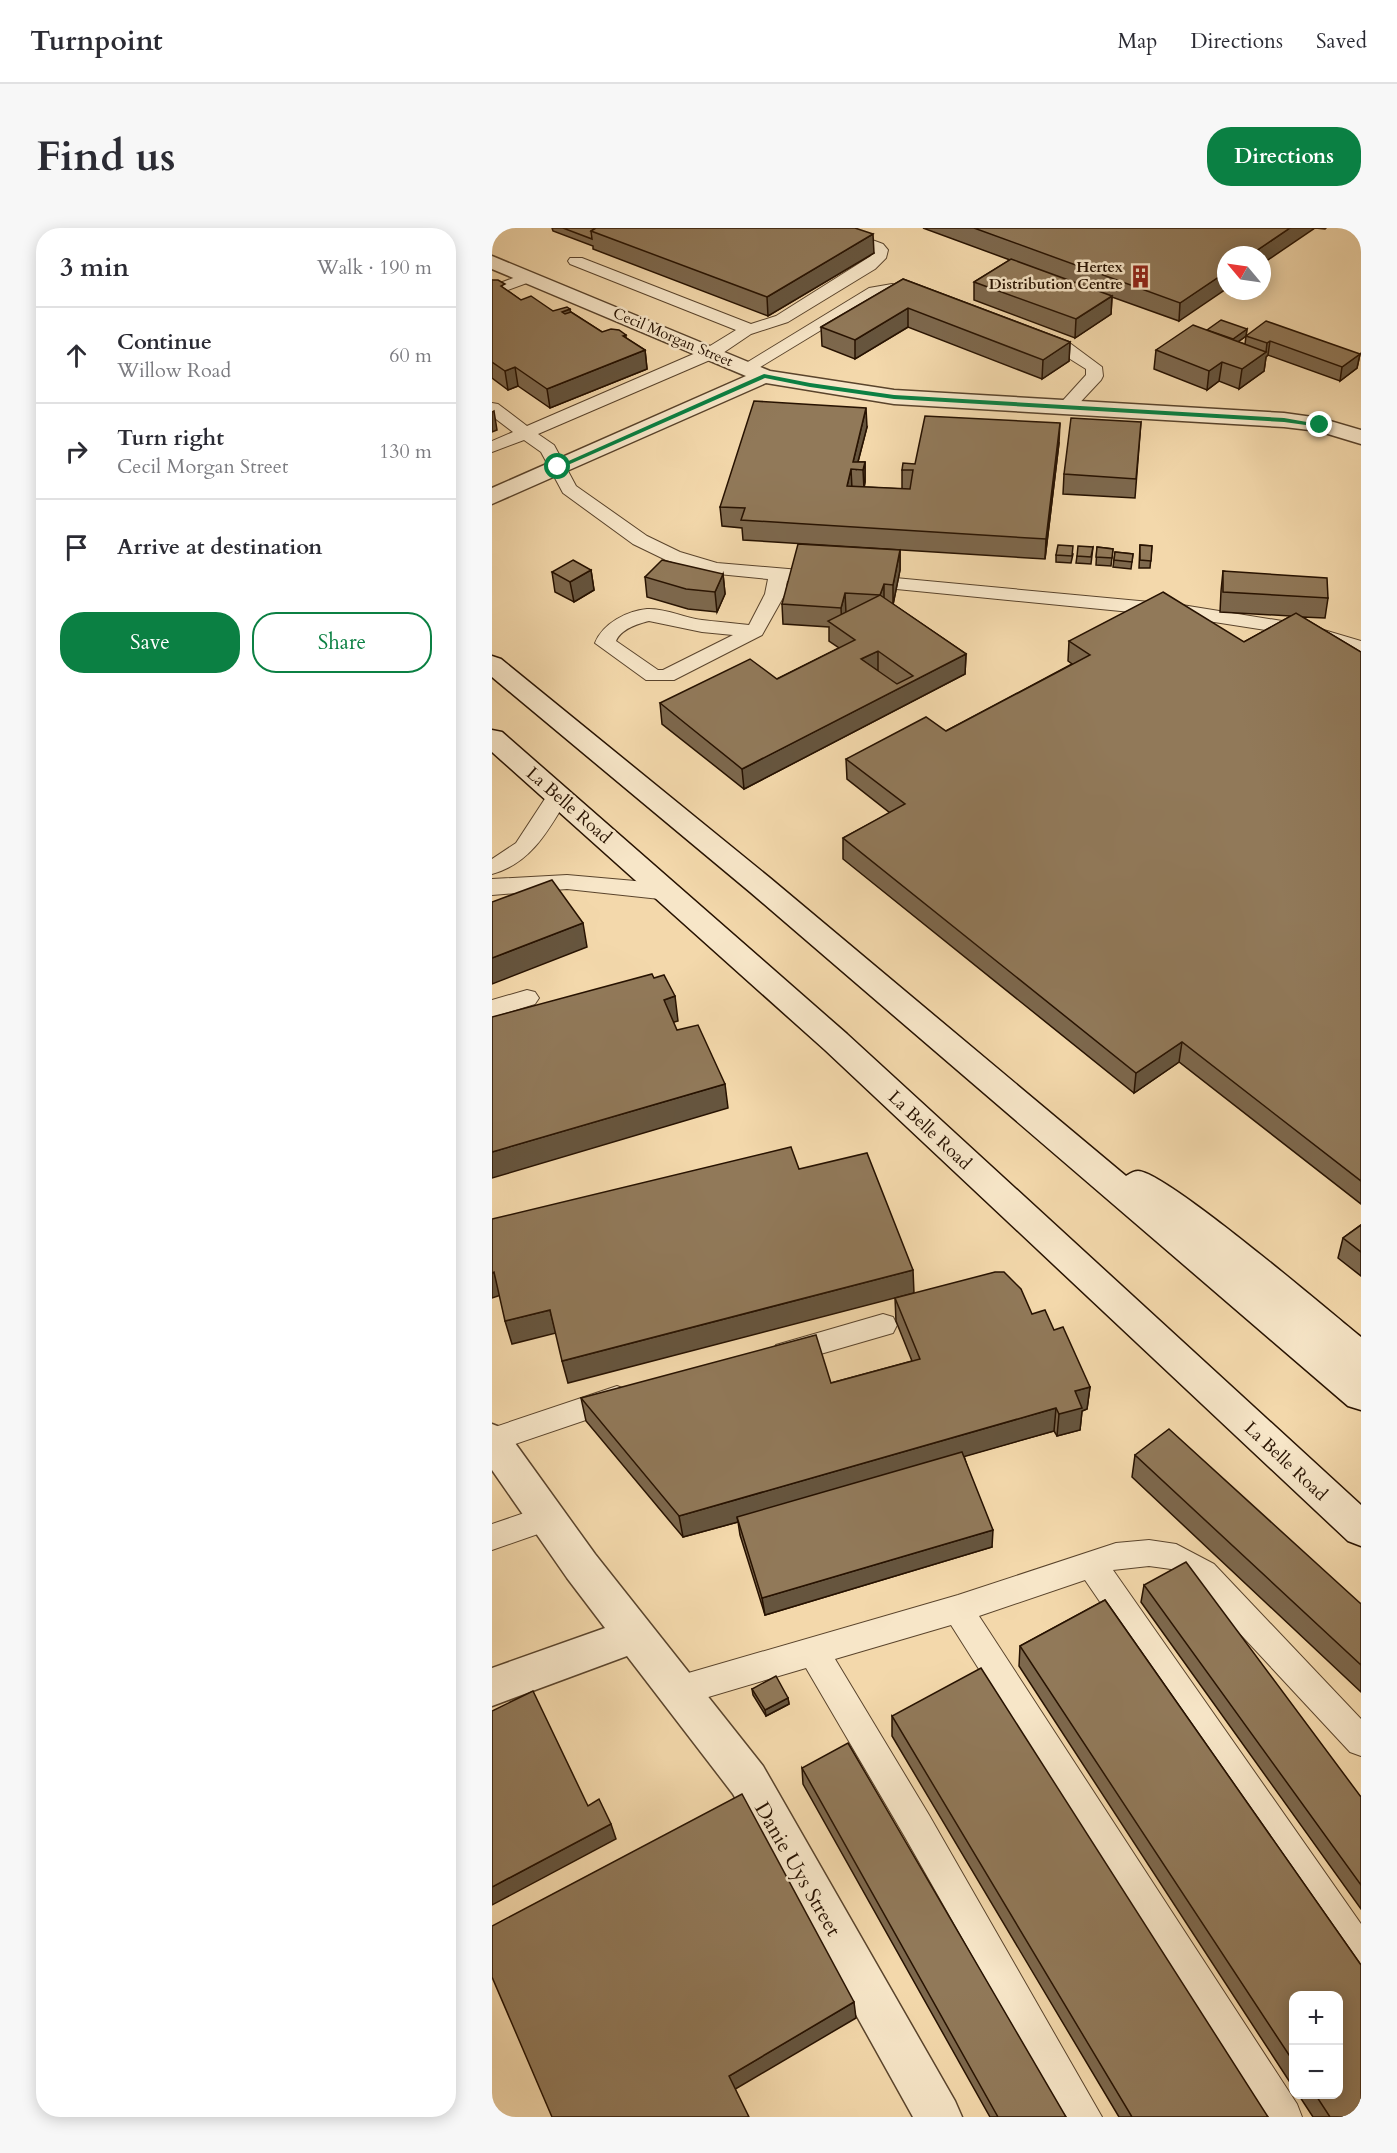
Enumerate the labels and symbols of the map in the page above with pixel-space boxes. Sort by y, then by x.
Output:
north arrow [1217,246,1271,300]
place label: Hertex Distribution Centre [989,257,1123,294]
building icon: Hertex Distribution Centre [1128,263,1154,289]
street label: Cecil Morgan Street [610,303,736,371]
route end [1306,411,1332,437]
route start [544,453,570,479]
street label: La Belle Road [521,761,617,850]
street label: La Belle Road [883,1085,977,1176]
street label: La Belle Road [1239,1416,1333,1507]
street label: Danie Uys Street [747,1797,848,1942]

